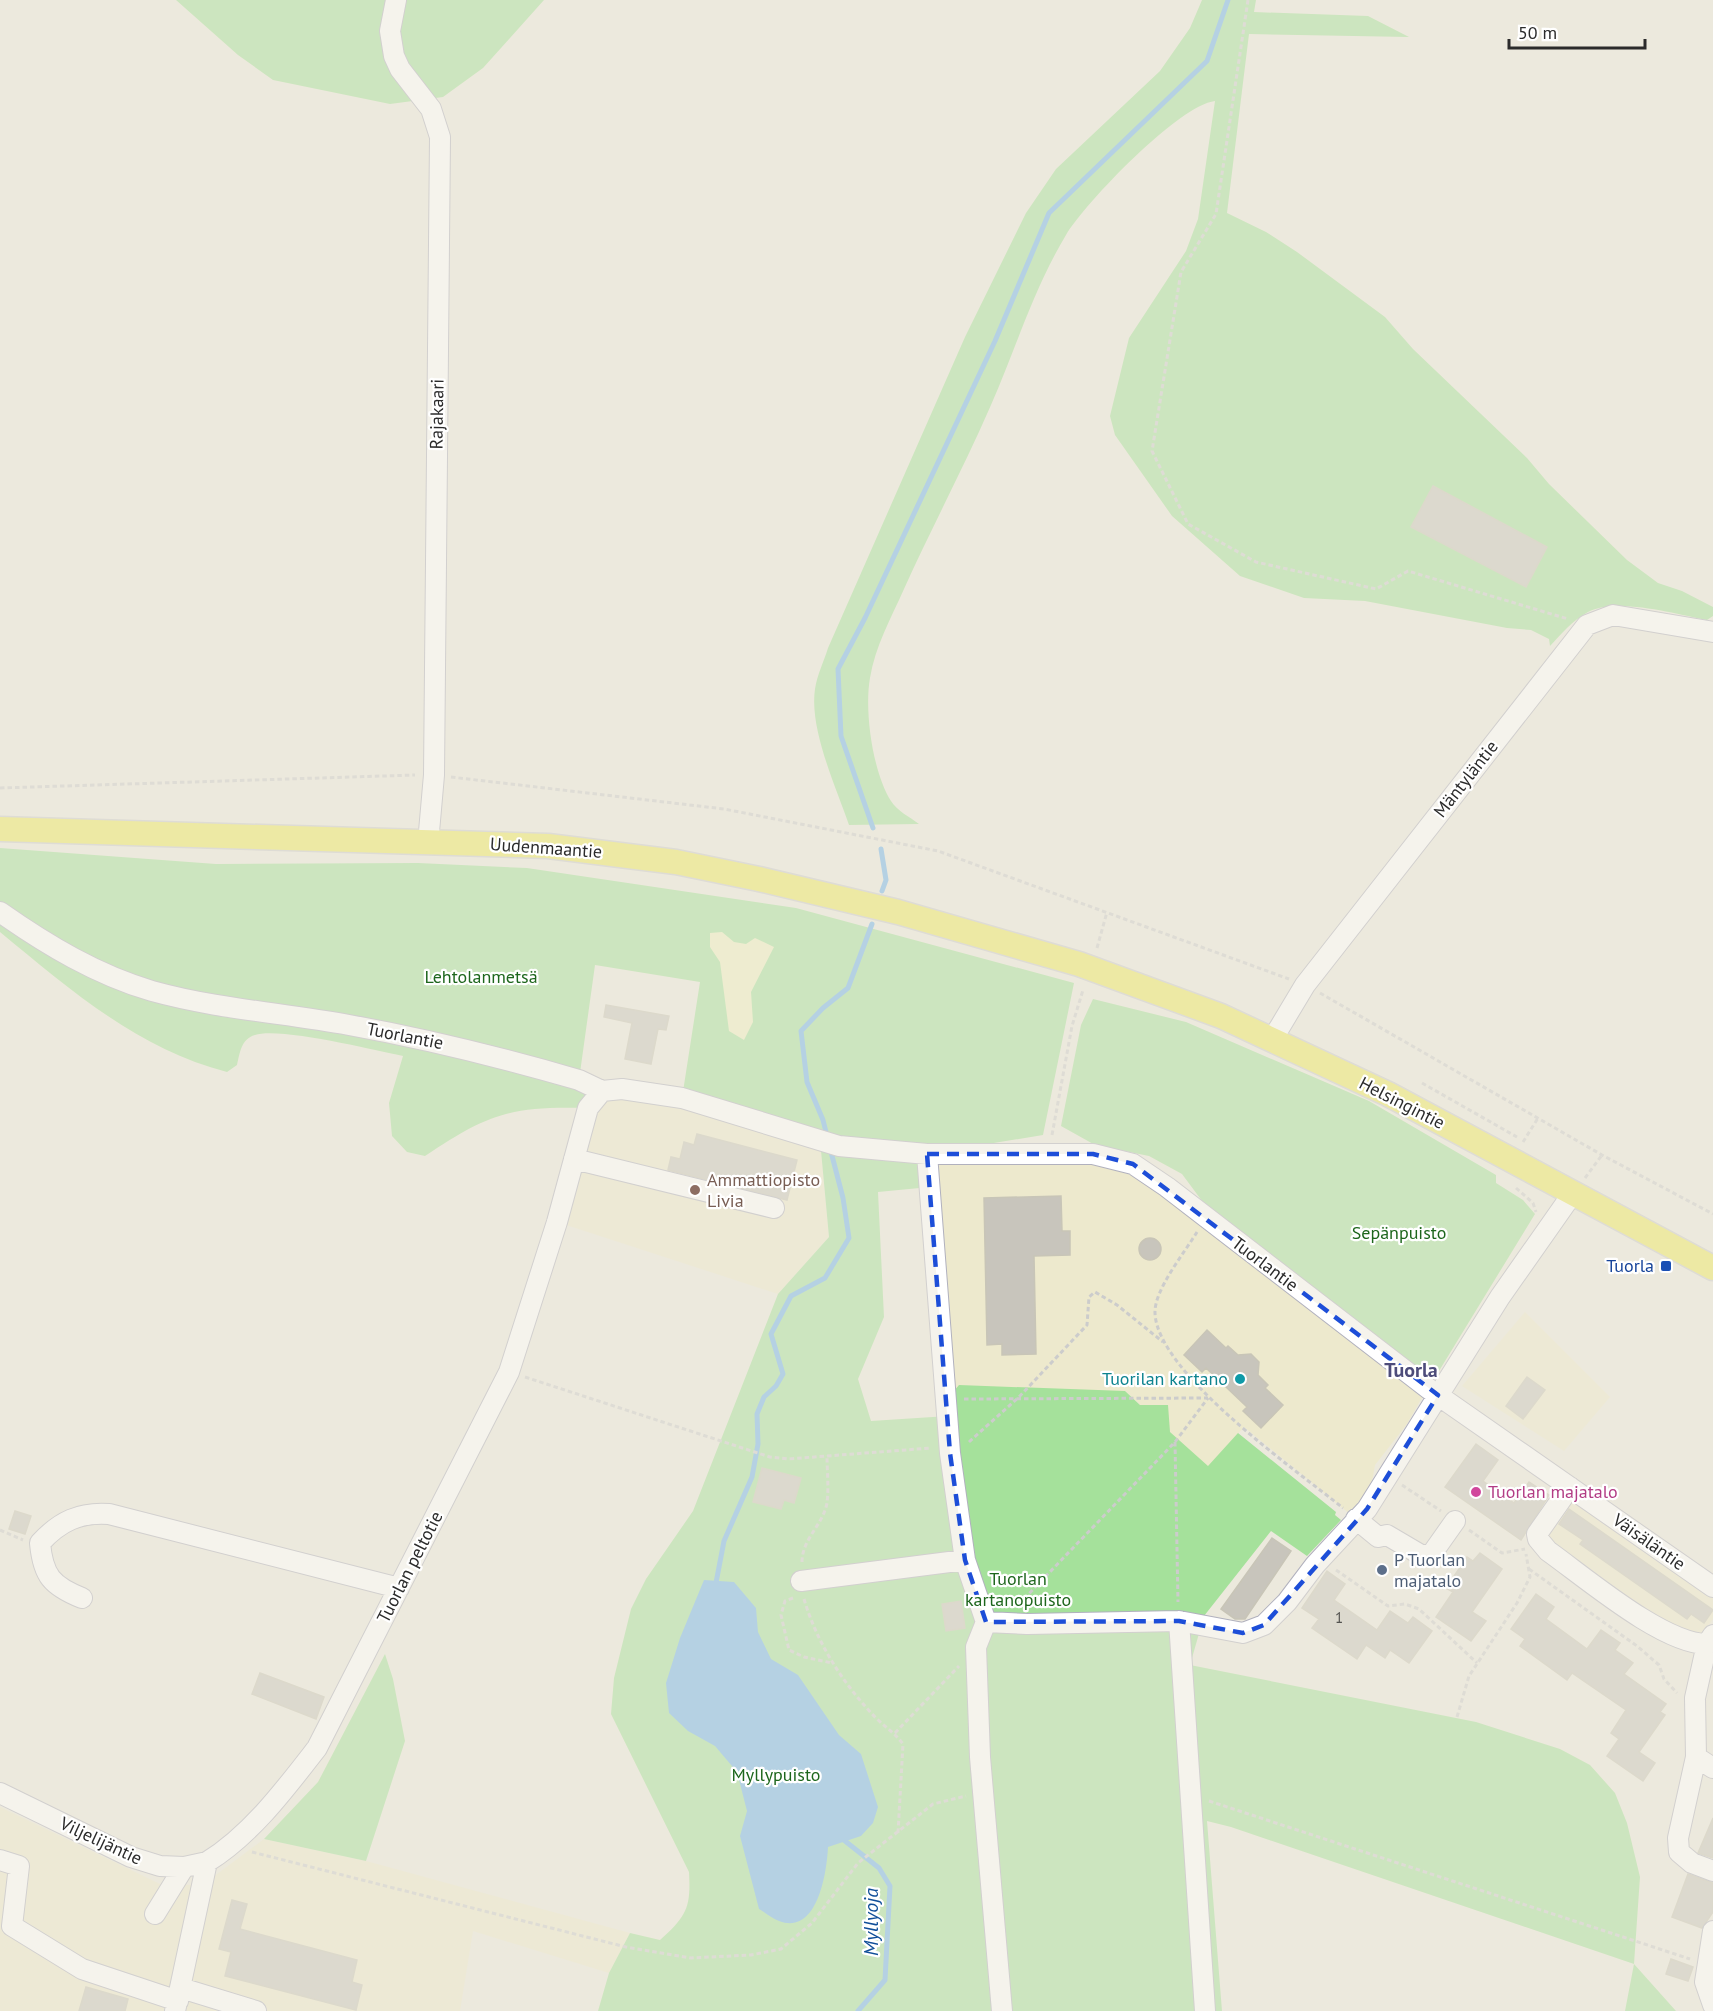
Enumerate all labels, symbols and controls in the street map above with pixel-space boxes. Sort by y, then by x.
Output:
scale bar [1509,12,1646,50]
text: 50 m [1518,21,1557,44]
street label: Rajakaari [424,378,449,449]
street label: Mäntyläntie [1428,736,1503,822]
street label: Uudenmaantie [489,832,603,863]
park label: Lehtolanmetsä [424,965,538,988]
street label: Tuorlantie [365,1017,445,1054]
street label: Helsingintie [1356,1071,1449,1134]
place label: Ammattiopisto Livia [707,1168,820,1212]
marker: Ammattiopisto Livia [688,1183,702,1197]
park label: Sepänpuisto [1352,1221,1446,1244]
street label: Tuorlantie [1227,1231,1303,1296]
place label: Tuorla [1606,1254,1654,1277]
marker: Tuorla [1659,1259,1673,1273]
district label: Tuorla [1384,1357,1438,1383]
place label: Tuorilan kartano [1102,1367,1228,1390]
marker: Tuorilan kartano [1233,1372,1247,1386]
place label: Tuorlan majatalo [1488,1480,1618,1503]
marker: Tuorlan majatalo [1469,1485,1483,1499]
street label: Tuorlan peltotie [372,1507,448,1626]
street label: Väisäläntie [1608,1508,1690,1575]
place label: P Tuorlan majatalo [1394,1548,1465,1592]
marker: P Tuorlan majatalo [1375,1563,1389,1577]
park label: Tuorlan kartanopuisto [965,1567,1071,1611]
house number: 1 [1335,1608,1343,1627]
park label: Myllypuisto [732,1763,820,1786]
street label: Viljelijäntie [56,1811,146,1870]
water label: Myllyoja [858,1888,884,1956]

